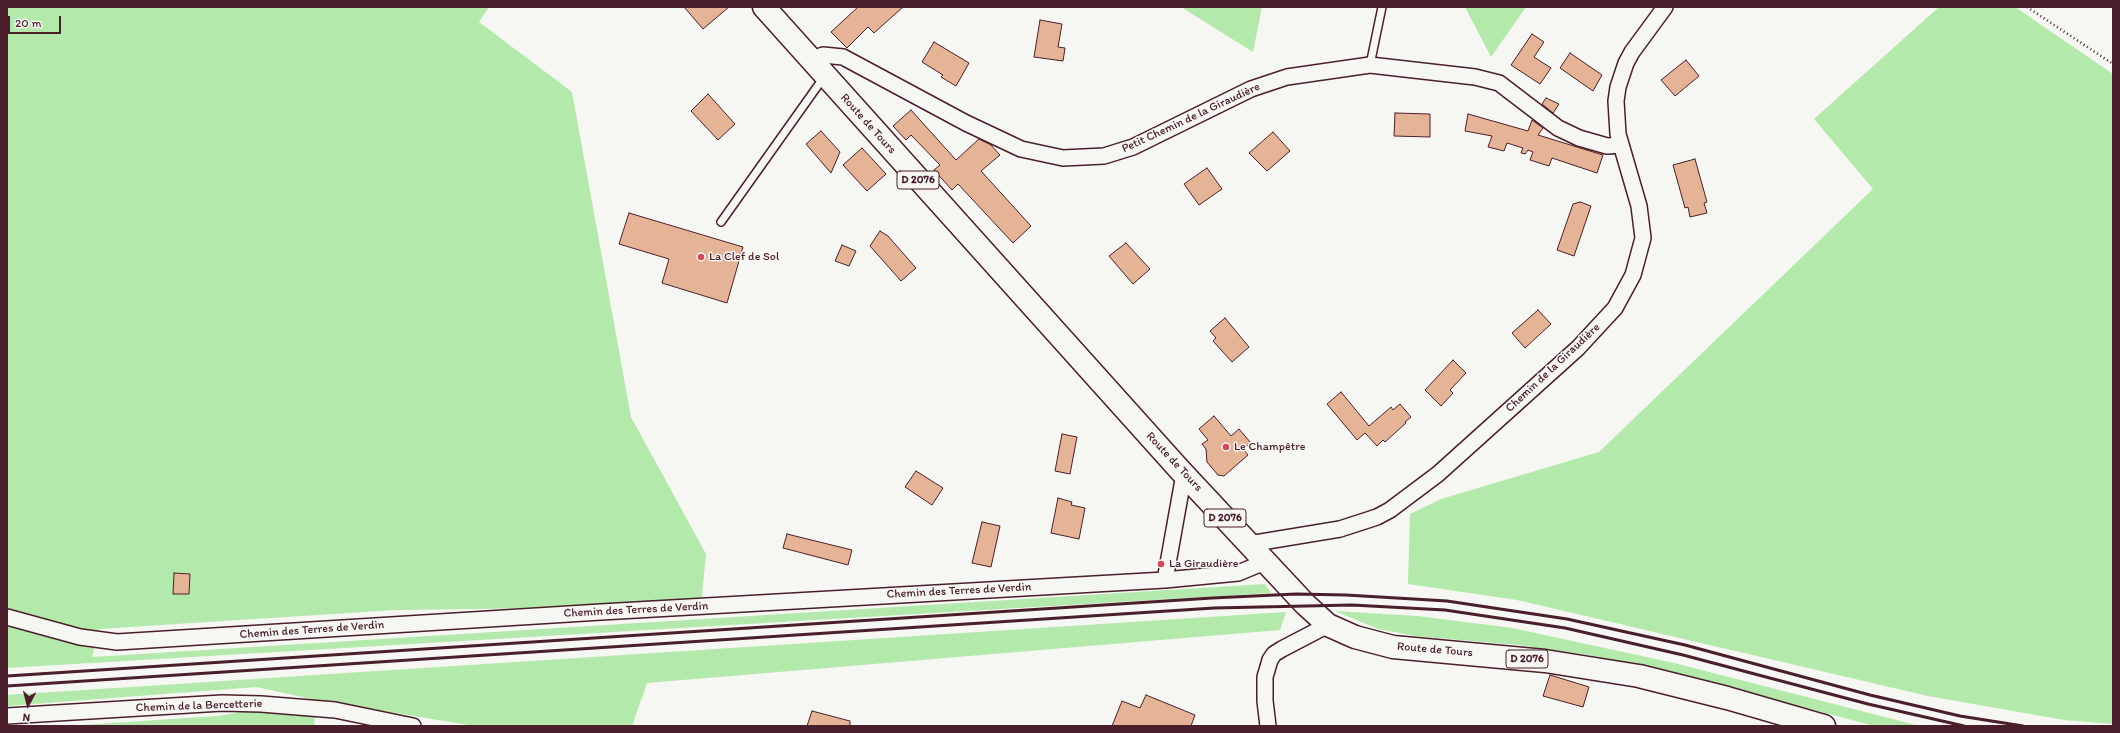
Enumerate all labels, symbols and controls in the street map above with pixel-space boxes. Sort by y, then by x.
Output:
scale bar [10,8,63,34]
text: 20 m [15,16,42,30]
street label: Petit Chemin de la Giraudière [1120,80,1262,156]
street label: Route de Tours [837,91,899,157]
road number: D 2076 [897,171,939,189]
place label: La Clef de Sol [709,250,779,264]
marker: La Clef de Sol [696,252,706,262]
street label: Chemin de la Giraudière [1503,321,1603,415]
street label: Route de Tours [1143,429,1205,495]
place label: Le Champêtre [1234,440,1305,454]
marker: Le Champêtre [1221,442,1231,452]
road number: D 2076 [1204,509,1246,527]
place label: La Giraudière [1169,557,1238,571]
marker: La Giraudière [1156,559,1166,569]
street label: Chemin des Terres de Verdin [886,580,1032,602]
street label: Chemin des Terres de Verdin [563,599,709,621]
street label: Chemin des Terres de Verdin [239,618,385,642]
street label: Route de Tours [1396,640,1474,660]
road number: D 2076 [1506,650,1548,668]
north arrow [8,685,48,725]
street label: Chemin de la Bercetterie [135,697,263,715]
text: N [22,711,31,724]

